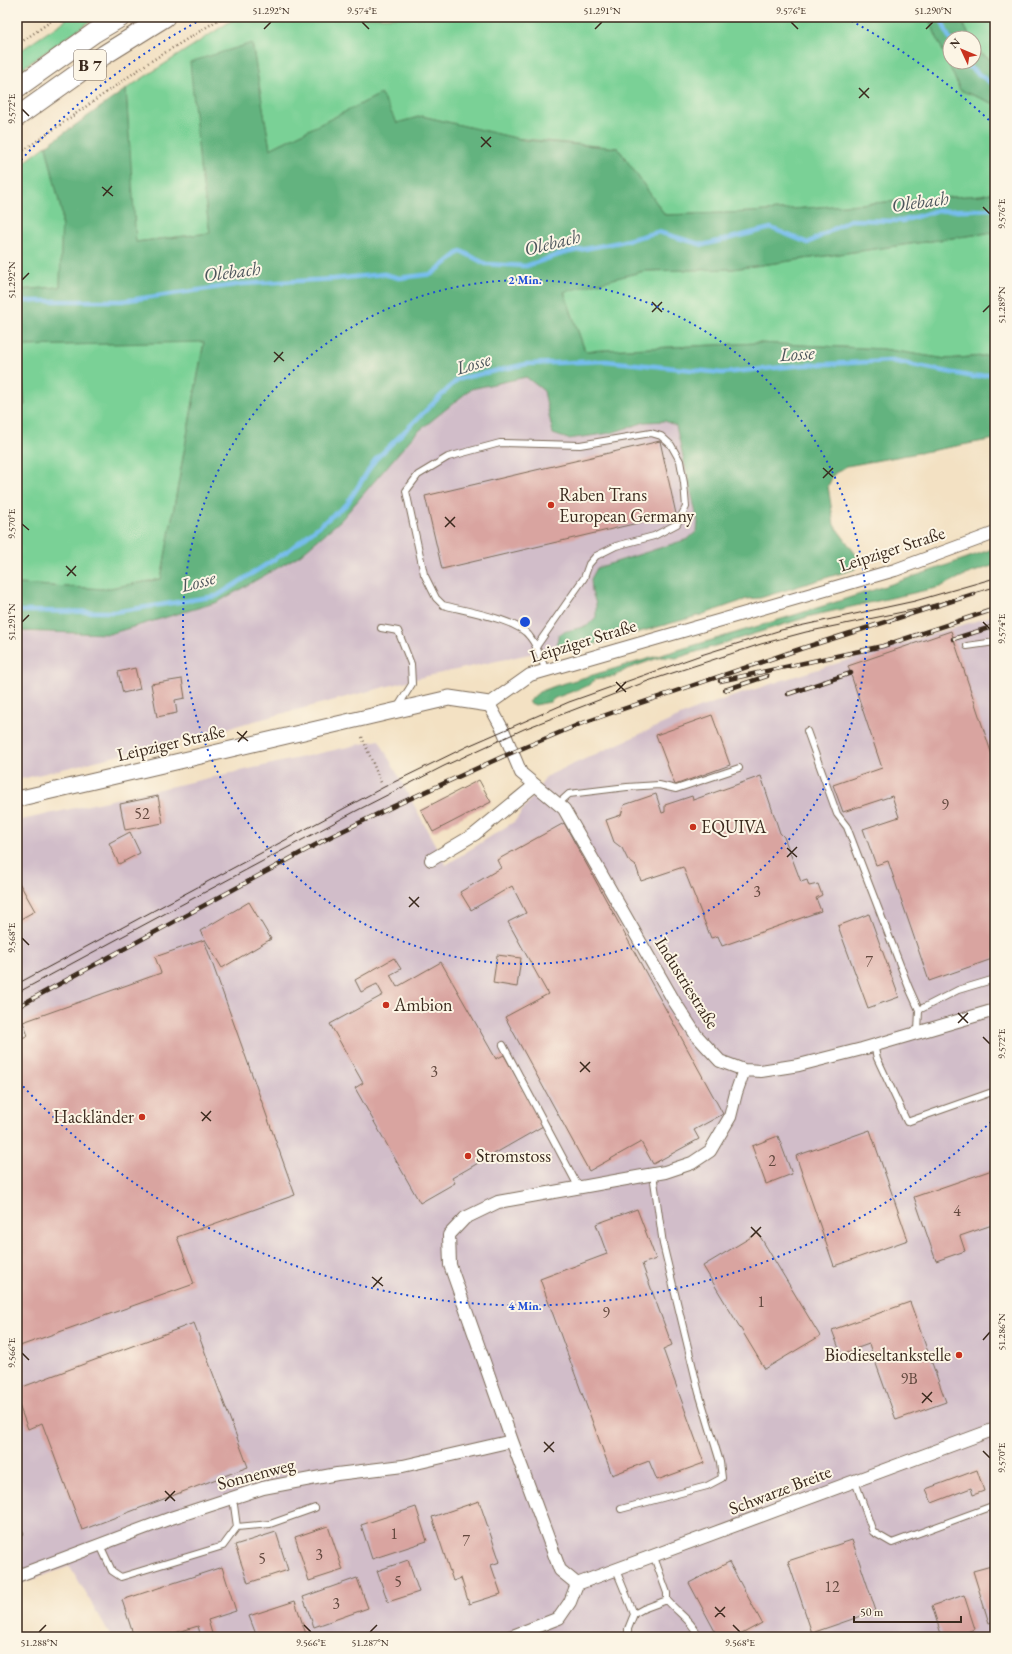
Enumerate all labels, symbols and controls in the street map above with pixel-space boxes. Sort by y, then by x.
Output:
text: 51.292°N [252,4,290,17]
text: 9.574°E [347,4,377,17]
text: 51.291°N [583,4,621,17]
text: 9.576°E [776,4,806,17]
text: 51.290°N [914,4,952,17]
north arrow [942,30,982,70]
text: N [947,35,963,51]
road number: B 7 [74,50,106,80]
text: 9.572°E [5,94,18,124]
water label: Olebach [890,185,950,218]
text: 9.576°E [995,199,1008,229]
water label: Olebach [521,223,583,262]
water label: Olebach [202,256,262,287]
text: 51.292°N [5,261,18,299]
text: 2 Min. [508,272,542,288]
text: 51.289°N [995,286,1008,324]
water label: Losse [778,340,816,367]
water label: Losse [452,346,494,381]
place label: Raben Trans European Germany [559,483,694,527]
marker: Raben Trans European Germany [546,500,556,510]
text: 9.570°E [5,509,18,539]
street label: Leipziger Straße [836,521,948,576]
water label: Losse [177,565,219,598]
text: 51.291°N [5,603,18,641]
street label: Leipziger Straße [527,613,639,668]
text: 9.574°E [995,614,1008,644]
centre of rings [518,615,532,629]
street label: Leipziger Straße [115,719,227,766]
house number: 9 [941,794,949,815]
house number: 52 [134,803,150,824]
place label: EQUIVA [701,815,767,838]
marker: EQUIVA [688,822,698,832]
house number: 3 [753,881,761,902]
text: 9.568°E [5,923,18,953]
street label: Industriestraße [650,933,725,1033]
house number: 7 [865,951,873,972]
place label: Ambion [393,993,453,1016]
marker: Ambion [381,1000,391,1010]
text: 9.572°E [995,1029,1008,1059]
house number: 3 [430,1061,438,1082]
place label: Hackländer [53,1105,134,1128]
marker: Hackländer [137,1112,147,1122]
place label: Stromstoss [476,1144,551,1167]
house number: 2 [768,1150,776,1171]
marker: Stromstoss [463,1151,473,1161]
house number: 4 [953,1200,961,1221]
house number: 1 [757,1291,765,1312]
text: 4 Min. [508,1298,542,1314]
house number: 9 [602,1302,610,1323]
text: 51.286°N [995,1313,1008,1351]
text: 9.566°E [5,1338,18,1368]
place label: Biodieseltankstelle [824,1343,951,1366]
marker: Biodieseltankstelle [954,1350,964,1360]
house number: 9B [900,1368,918,1389]
text: 9.570°E [995,1443,1008,1473]
street label: Sonnenweg [215,1452,297,1495]
street label: Schwarze Breite [725,1459,834,1520]
house number: 1 [390,1523,398,1544]
house number: 7 [462,1530,470,1551]
house number: 3 [315,1544,323,1565]
house number: 5 [258,1548,266,1569]
house number: 5 [394,1571,402,1592]
house number: 12 [824,1576,840,1597]
house number: 3 [332,1593,340,1614]
scale bar [854,1598,961,1624]
text: 50 m [860,1604,884,1620]
text: 51.288°N [20,1636,58,1649]
text: 9.566°E [296,1636,326,1649]
text: 51.287°N [351,1636,389,1649]
text: 9.568°E [725,1636,755,1649]

